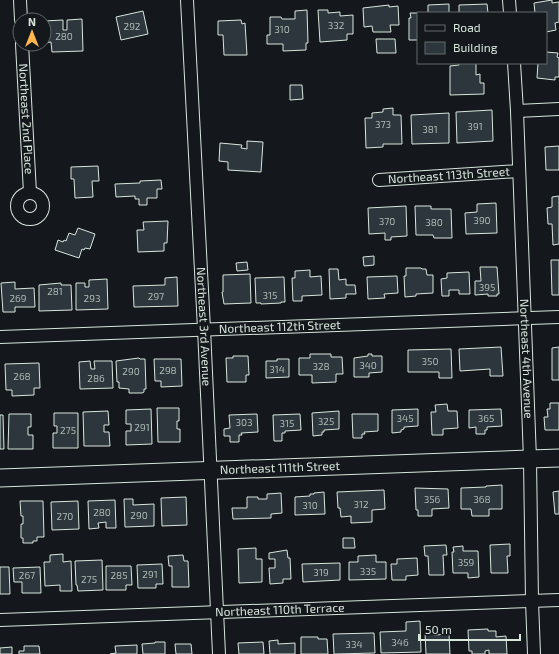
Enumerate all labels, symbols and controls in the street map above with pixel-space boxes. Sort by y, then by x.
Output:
north arrow [12,12,52,52]
legend [417,12,547,64]
text: N [28,15,36,28]
house number: 332 [328,19,345,31]
house number: 292 [124,20,141,32]
text: Road [453,20,481,34]
house number: 310 [274,23,290,35]
house number: 280 [55,30,73,42]
text: Building [453,40,498,54]
street label: Northeast 2nd Place [17,63,37,175]
house number: 373 [375,118,391,130]
house number: 391 [467,120,483,132]
house number: 381 [422,123,438,135]
street label: Northeast 113th Street [387,164,511,185]
house number: 390 [473,214,491,226]
house number: 370 [379,215,395,227]
house number: 380 [425,216,443,228]
street label: Northeast 3rd Avenue [195,267,215,386]
house number: 395 [479,281,495,293]
house number: 281 [47,285,63,297]
house number: 315 [263,289,277,301]
house number: 297 [148,290,164,302]
house number: 269 [9,292,27,304]
house number: 293 [84,292,100,304]
street label: Northeast 4th Avenue [518,299,536,419]
street label: Northeast 112th Street [219,317,341,335]
house number: 350 [422,355,438,367]
house number: 340 [359,359,377,371]
house number: 328 [312,360,330,372]
house number: 314 [269,363,285,375]
house number: 298 [159,364,177,376]
house number: 290 [122,365,140,377]
house number: 268 [13,370,31,382]
house number: 286 [87,372,105,384]
house number: 345 [396,412,414,424]
house number: 365 [478,412,494,424]
house number: 325 [318,415,334,427]
house number: 303 [235,416,253,428]
house number: 315 [280,417,294,429]
house number: 291 [134,421,150,433]
house number: 275 [60,424,76,436]
street label: Northeast 111th Street [220,458,340,476]
house number: 356 [424,493,441,505]
house number: 368 [473,493,491,505]
house number: 312 [353,498,369,510]
house number: 310 [302,499,318,511]
house number: 280 [93,506,111,518]
house number: 290 [130,509,148,521]
house number: 270 [57,510,73,522]
house number: 359 [458,556,475,568]
house number: 335 [360,565,376,577]
house number: 319 [313,566,329,578]
house number: 291 [142,568,158,580]
house number: 267 [19,569,35,581]
house number: 285 [110,569,128,581]
house number: 275 [81,573,97,585]
street label: Northeast 110th Terrace [215,600,345,618]
scale bar [419,616,520,642]
text: 50 m [425,622,452,636]
house number: 346 [391,636,409,648]
house number: 334 [345,638,363,650]

